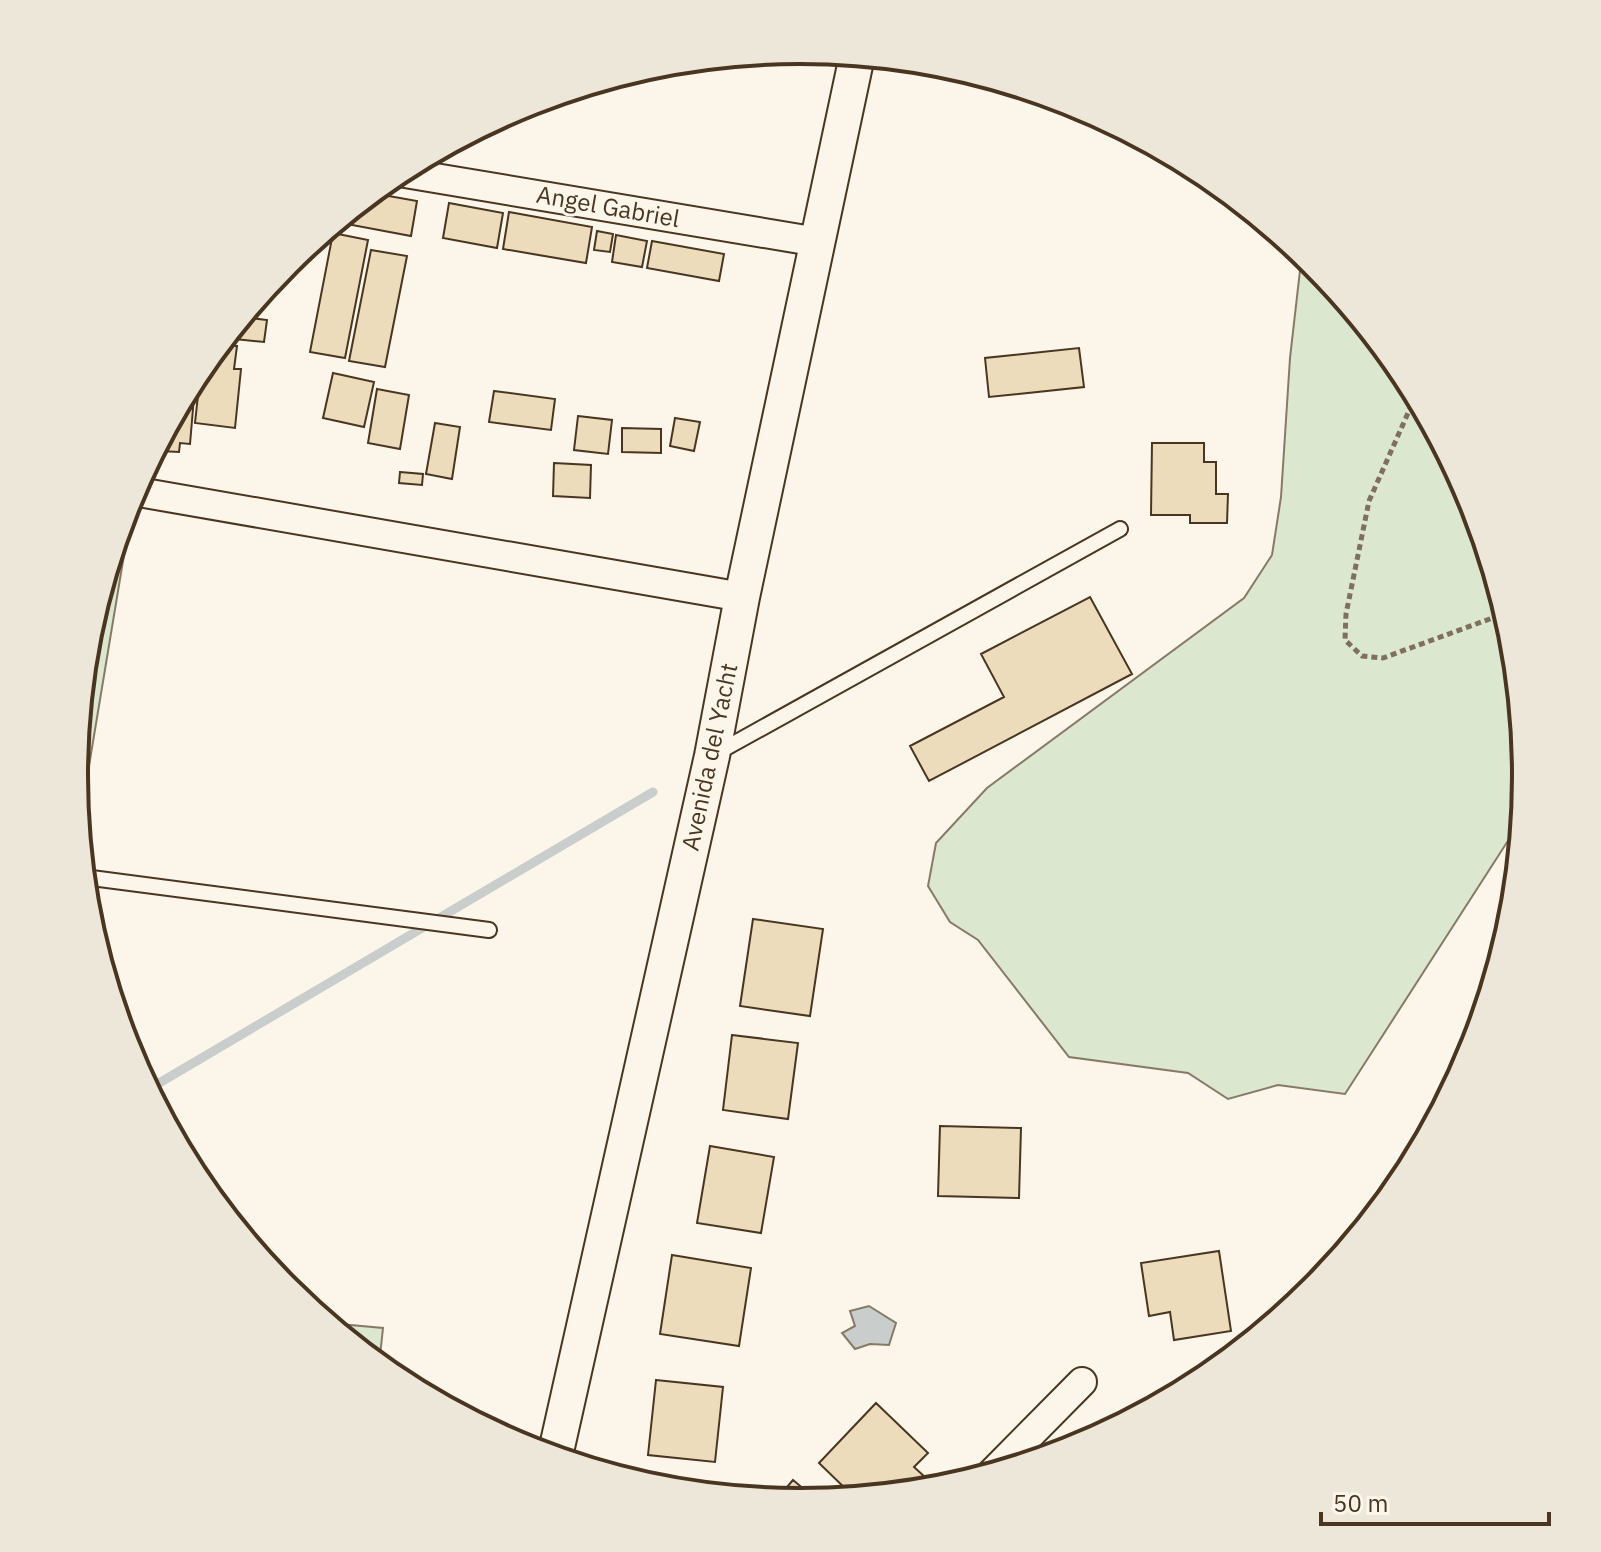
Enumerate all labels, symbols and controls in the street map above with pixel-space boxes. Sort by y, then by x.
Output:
street label: Angel Gabriel [534,178,682,234]
street label: Avenida del Yacht [674,660,745,854]
scale bar [1321,1476,1549,1526]
text: 50 m [1333,1487,1388,1519]

